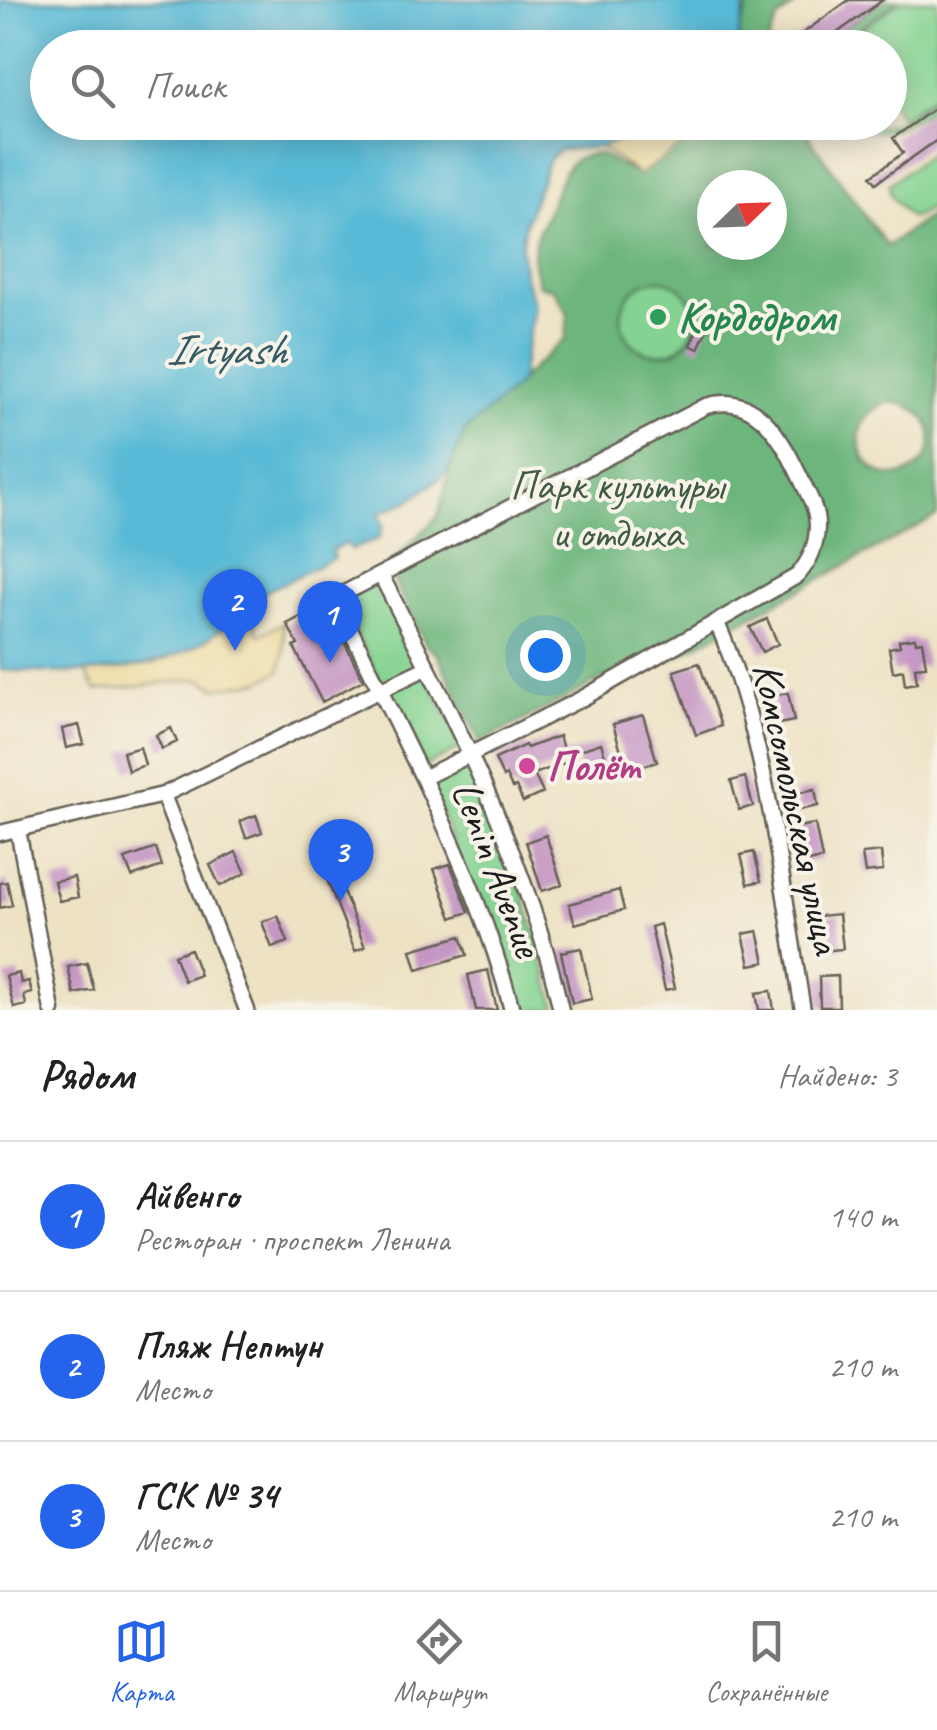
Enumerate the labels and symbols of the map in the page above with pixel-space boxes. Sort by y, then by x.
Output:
north arrow [697,170,787,260]
place label: Кордодром [678,291,837,344]
marker: Кордодром [647,306,669,328]
water label: Irtyash [166,321,289,378]
park label: Парк культуры и отдыха [510,459,727,560]
pin: 2 [202,568,268,651]
pin: 1 [298,580,362,663]
your location [520,630,571,681]
street label: Комсомольская улица [740,658,854,961]
place label: Полёт [547,740,642,793]
marker: Полёт [516,755,538,777]
street label: Lenin Avenue [439,774,555,966]
pin: 3 [308,818,374,901]

